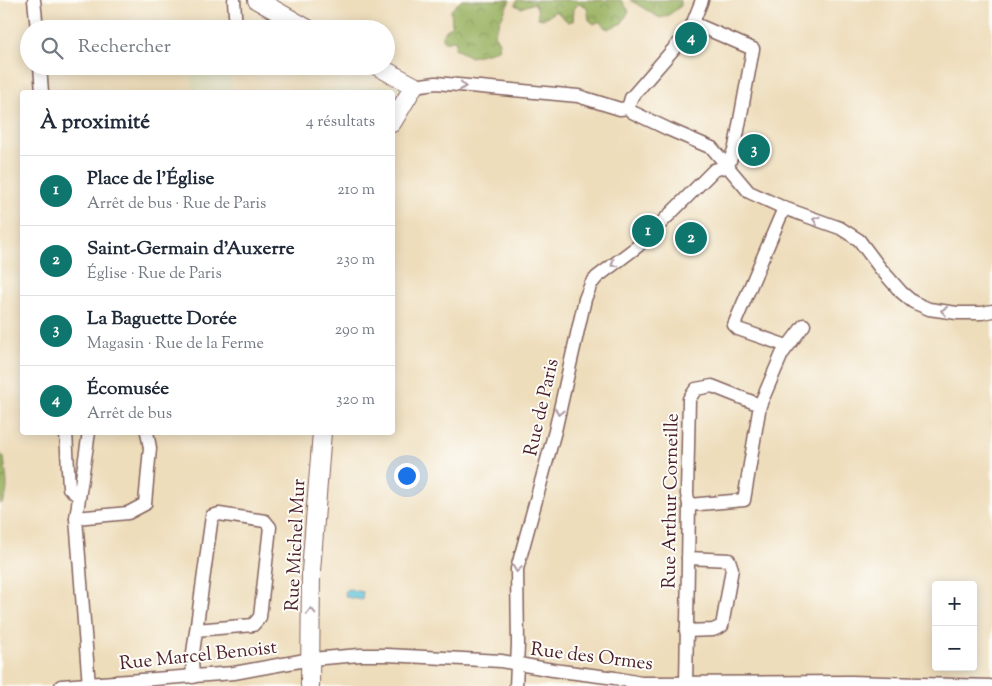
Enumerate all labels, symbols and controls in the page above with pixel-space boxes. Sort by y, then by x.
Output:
pin: 4 [675,19,707,57]
search box [20,20,395,75]
icon: search [38,34,66,62]
text: Rechercher [78,34,171,61]
one-way arrow [459,80,467,91]
text: À proximité [40,108,150,138]
text: 4 résultats [306,111,375,134]
pin: 3 [738,131,770,169]
text: Place de l'Église [87,166,214,193]
text: 1 [53,179,59,202]
text: 210 m [337,179,375,202]
text: Arrêt de bus · Rue de Paris [87,193,266,216]
pin: 1 [632,212,664,250]
one-way arrow [812,216,821,226]
pin: 2 [675,219,707,257]
text: Saint-Germain d'Auxerre [87,236,294,263]
text: 2 [52,249,60,272]
text: 230 m [336,249,375,272]
one-way arrow [610,258,620,267]
text: Église · Rue de Paris [87,263,222,286]
text: La Baguette Dorée [87,306,237,333]
one-way arrow [939,306,947,317]
text: 3 [53,319,59,342]
text: 290 m [335,319,375,342]
text: Magasin · Rue de la Ferme [87,333,264,356]
street label: Rue de Paris [518,356,567,459]
text: Écomusée [87,376,169,403]
text: 4 [52,389,60,412]
text: 320 m [336,389,375,412]
text: Arrêt de bus [87,403,172,426]
one-way arrow [554,407,565,416]
street label: Rue Arthur Corneille [656,413,687,589]
your location [394,463,420,489]
street label: Rue Michel Mur [280,478,313,612]
one-way arrow [512,565,523,573]
map controls [932,581,977,671]
button: + [932,581,977,626]
one-way arrow [306,606,316,614]
button: − [932,626,977,671]
street label: Rue Marcel Benoist [118,635,279,678]
street label: Rue des Ormes [529,637,654,678]

